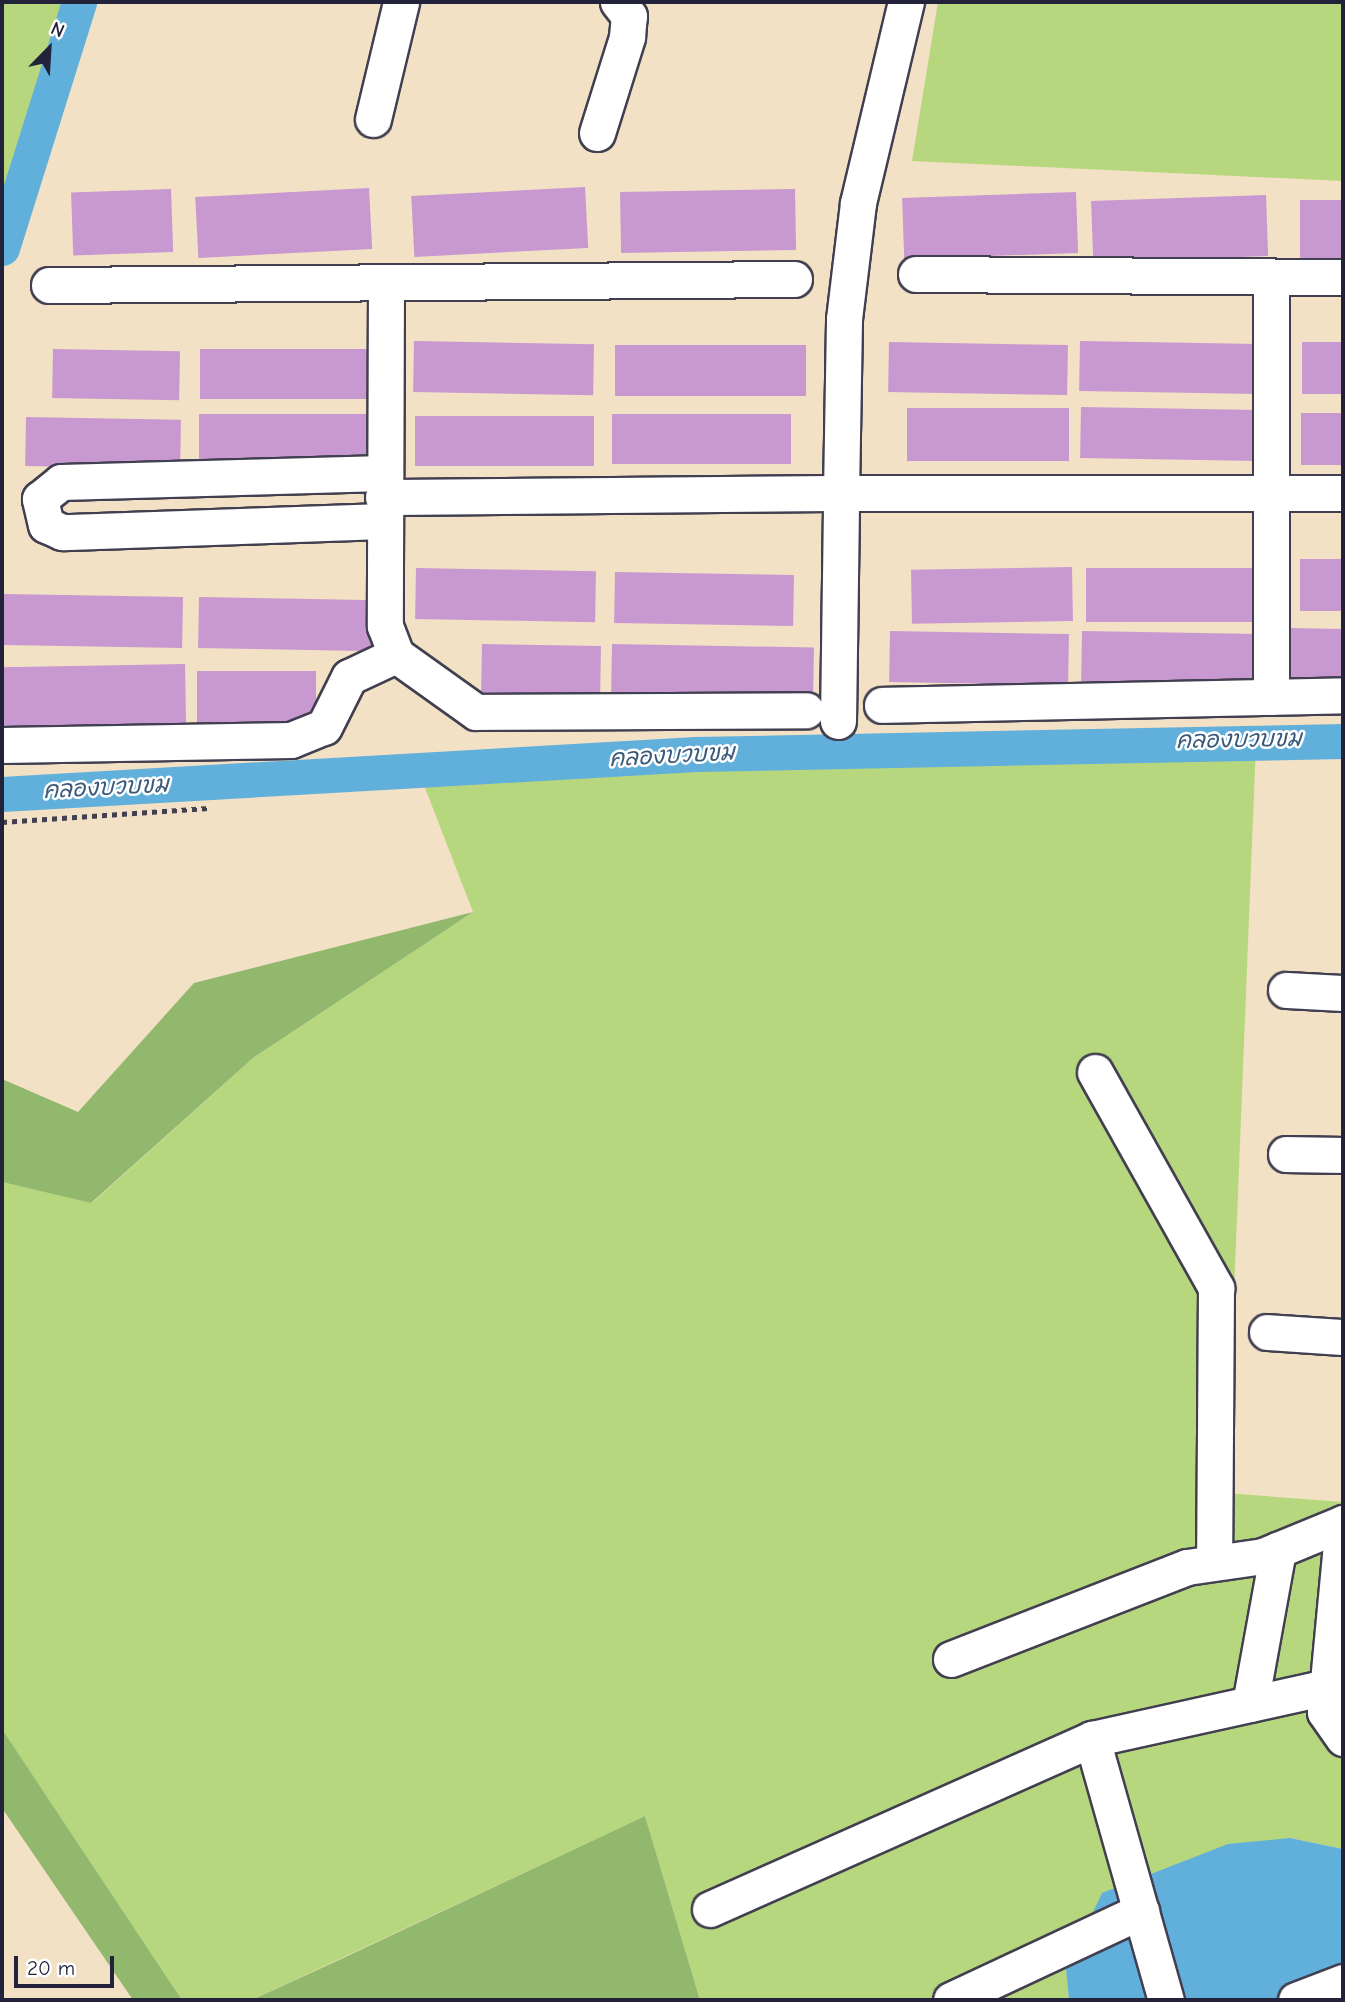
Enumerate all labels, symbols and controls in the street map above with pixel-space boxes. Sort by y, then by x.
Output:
north arrow [14,14,84,84]
text: N [47,17,68,42]
water label: คลองบวบขม [1176,725,1302,755]
water label: คลองบวบขม [609,739,735,773]
water label: คลองบวบขม [43,771,169,805]
scale bar [18,1942,117,1986]
text: 20 m [27,1956,75,1980]

